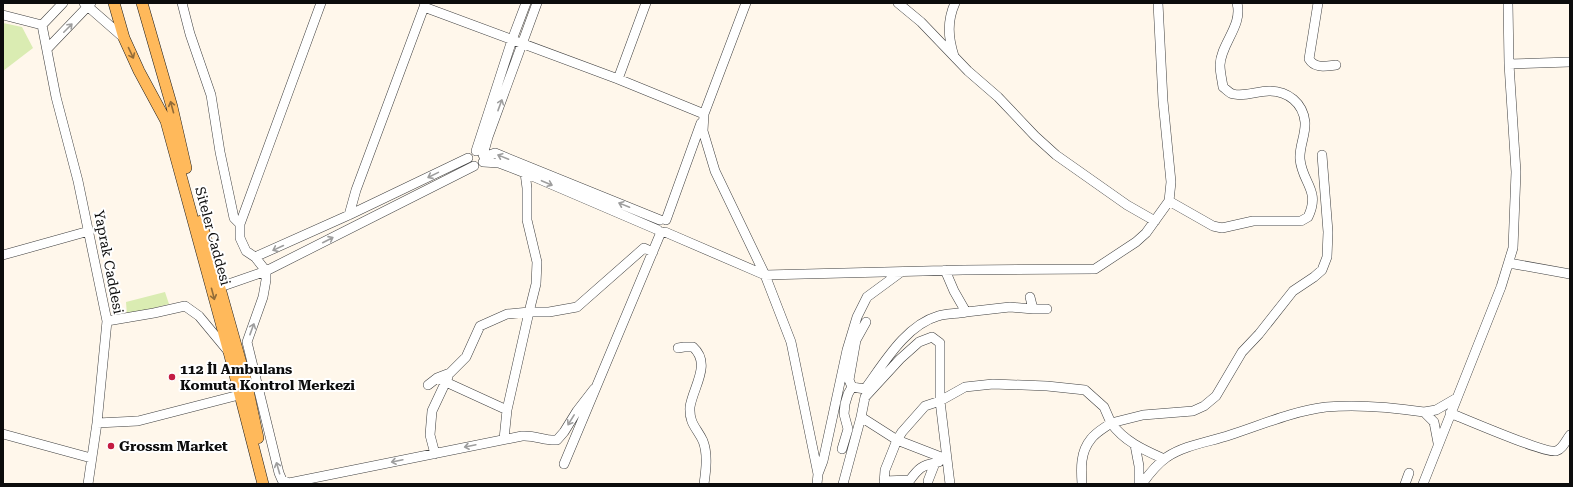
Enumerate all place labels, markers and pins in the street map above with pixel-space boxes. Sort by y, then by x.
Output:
place label: 112 İl Ambulans Komuta Kontrol Merkezi [180,361,355,393]
marker: 112 İl Ambulans Komuta Kontrol Merkezi [167,372,177,382]
place label: Grossm Market [119,438,228,454]
marker: Grossm Market [106,441,116,451]

